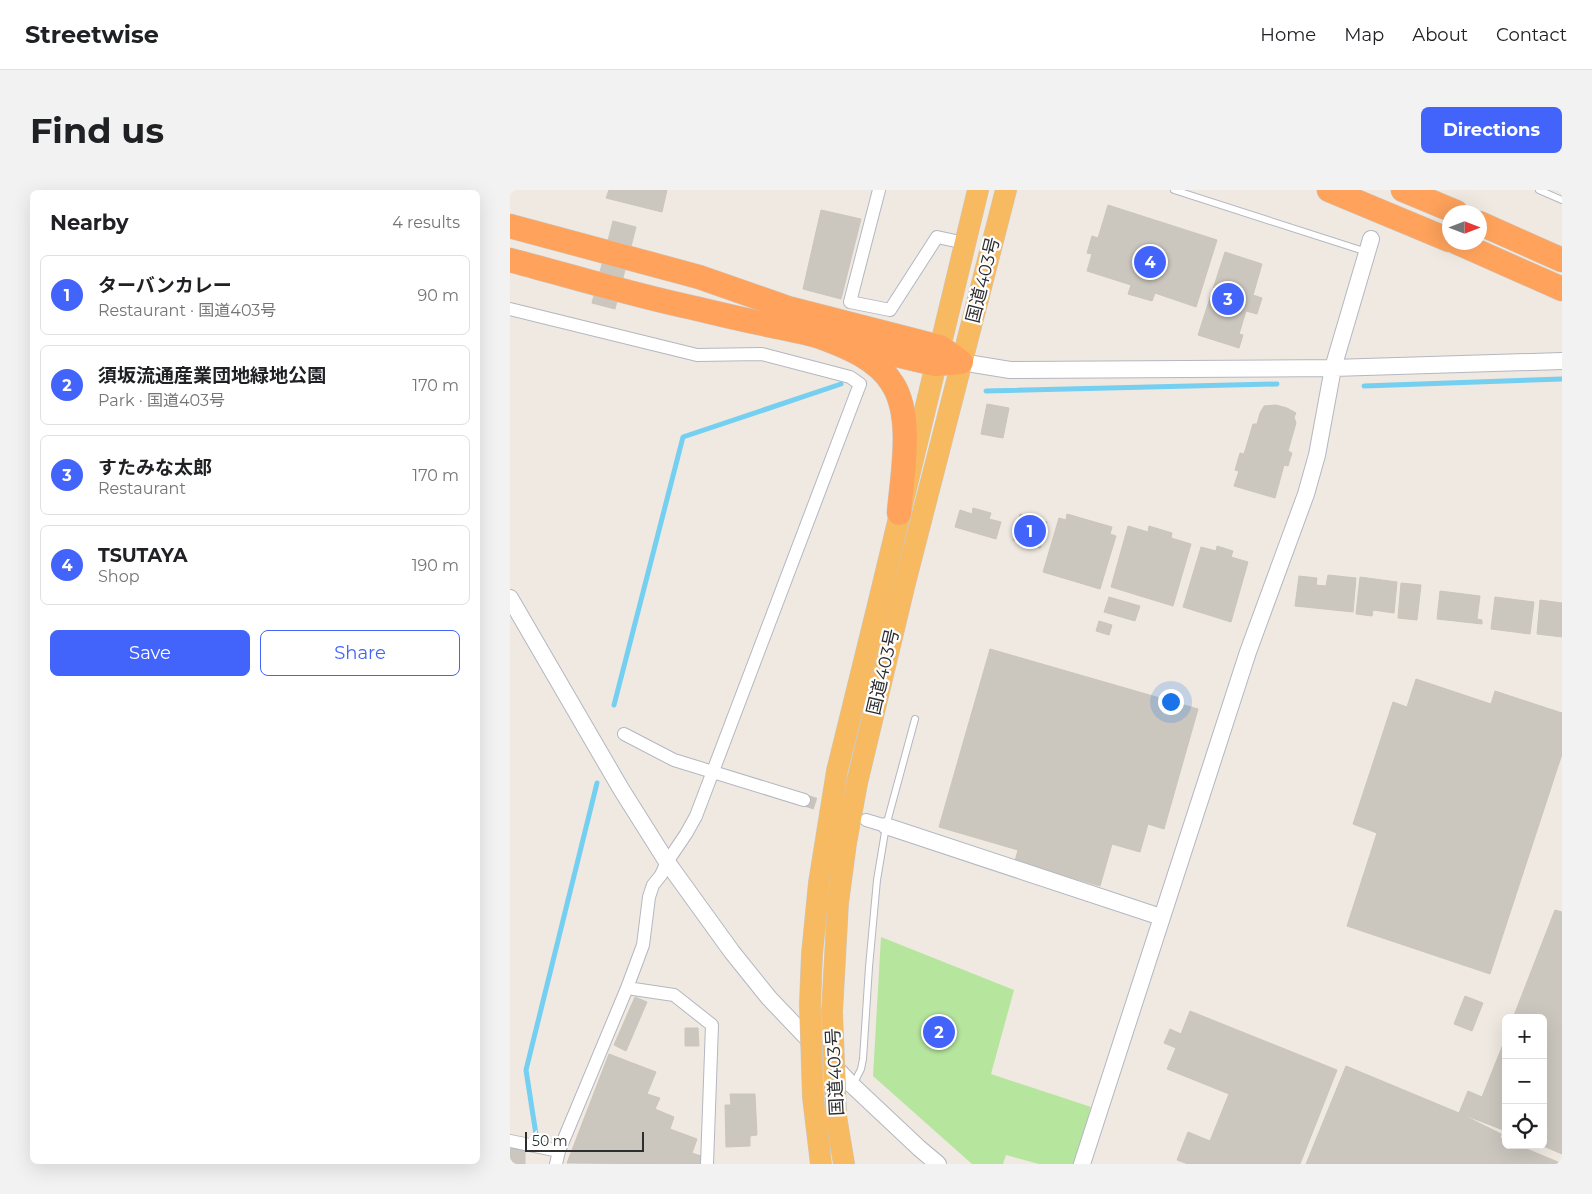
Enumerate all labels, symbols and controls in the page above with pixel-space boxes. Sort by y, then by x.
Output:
text: Streetwise [25,20,159,49]
text: Home [1260,24,1316,46]
text: Map [1344,24,1384,46]
text: About [1412,24,1468,46]
text: Contact [1496,24,1567,46]
button: Directions [1421,107,1562,153]
text: Find us [30,109,164,152]
north arrow [1442,205,1487,250]
text: Nearby [50,210,129,235]
text: 4 results [392,213,460,232]
street label: 国道403号 [962,235,1004,325]
pin: 4 [1134,243,1166,281]
text: ターバンカレー [98,274,232,297]
pin: 3 [1212,280,1244,318]
text: 1 [64,286,70,305]
text: 90 m [417,286,459,305]
text: Restaurant · 国道403号 [98,301,276,320]
text: 須坂流通産業団地緑地公園 [98,364,326,387]
text: 2 [62,376,72,395]
text: 170 m [412,376,459,395]
text: Park · 国道403号 [98,391,225,410]
text: すたみな太郎 [98,456,212,479]
text: 3 [62,466,72,485]
text: 170 m [412,466,459,485]
text: Restaurant [98,479,186,498]
pin: 1 [1014,512,1046,550]
text: TSUTAYA [98,544,188,567]
text: 4 [61,556,73,575]
text: 190 m [412,556,459,575]
text: Shop [98,567,140,586]
street label: 国道403号 [862,627,904,717]
button: Save [50,630,250,676]
button: Share [260,630,460,676]
your location [1158,689,1184,715]
pin: 2 [923,1013,955,1051]
map controls [1502,1014,1547,1149]
button: + [1502,1014,1547,1059]
street label: 国道403号 [822,1028,848,1116]
button: − [1502,1059,1547,1104]
button: locate [1502,1104,1547,1149]
scale bar [525,1129,644,1152]
text: 50 m [532,1132,568,1150]

